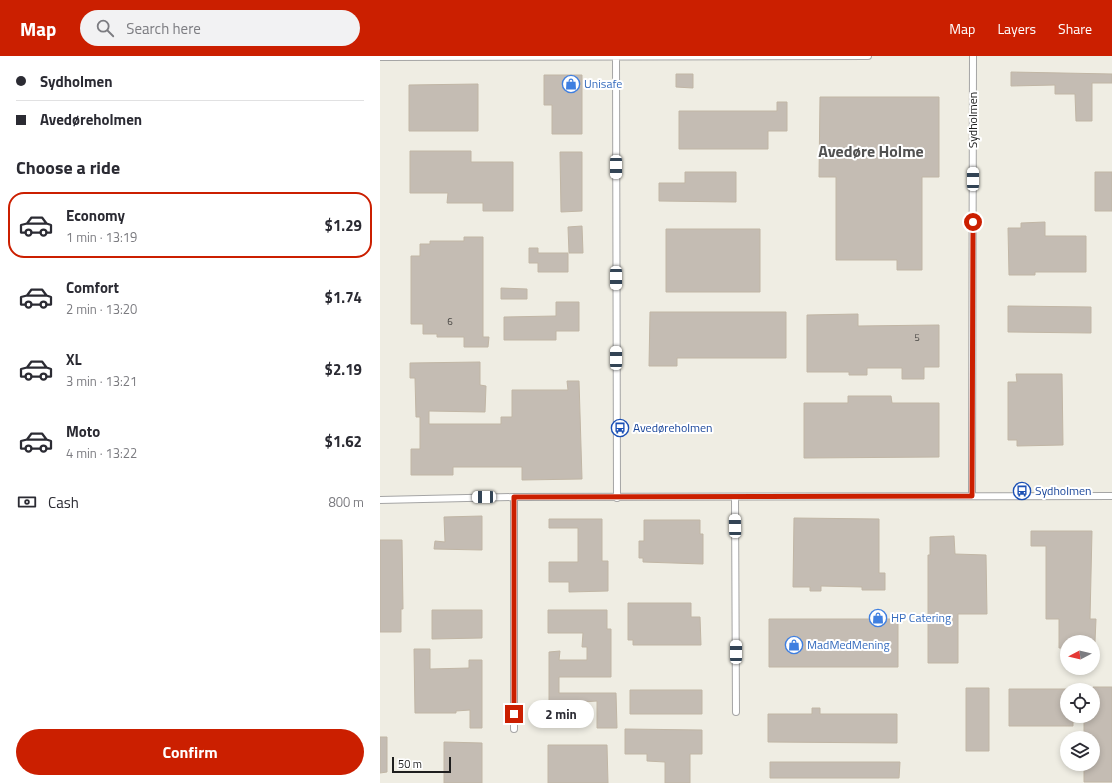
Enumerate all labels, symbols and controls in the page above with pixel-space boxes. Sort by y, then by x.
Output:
search box [80,10,360,46]
text: Map [20,14,56,43]
icon: search [94,17,116,39]
text: Search here [126,17,201,40]
text: Map [949,18,975,39]
text: Layers [997,18,1036,39]
text: Share [1058,18,1092,39]
text: Sydholmen [40,70,113,93]
shop icon: Unisafe [561,74,581,94]
place label: Unisafe [584,74,622,93]
street label: Sydholmen [963,92,982,148]
text: Avedøreholmen [40,108,142,131]
district label: Avedøre Holme [818,139,924,163]
text: Choose a ride [16,154,120,181]
car [610,155,622,179]
car [967,167,979,191]
text: Economy [66,204,125,227]
icon: car [18,207,54,243]
route start [964,213,982,231]
text: $1.29 [325,214,362,237]
text: 1 min · 13:19 [66,227,137,247]
car [610,266,622,290]
text: Comfort [66,276,119,299]
icon: car [18,279,54,315]
text: $1.74 [325,286,362,309]
text: 2 min · 13:20 [66,299,137,319]
house number: 6 [447,314,453,329]
house number: 5 [914,330,920,345]
car [610,346,622,370]
text: XL [66,348,82,371]
icon: car [18,351,54,387]
text: $2.19 [325,358,362,381]
text: 3 min · 13:21 [66,371,137,391]
bus stop icon: Avedøreholmen [610,418,630,438]
place label: Avedøreholmen [633,418,713,437]
text: Moto [66,420,100,443]
icon: car [18,423,54,459]
text: $1.62 [325,430,362,453]
text: 4 min · 13:22 [66,443,137,463]
bus stop icon: Sydholmen [1012,481,1032,501]
place label: Sydholmen [1035,481,1092,500]
icon: cash [16,491,38,513]
text: Cash [48,491,79,514]
car [472,491,496,503]
text: 800 m [328,492,364,512]
car [729,514,741,538]
shop icon: HP Catering [868,608,888,628]
place label: HP Catering [891,608,951,627]
shop icon: MadMedMening [784,635,804,655]
place label: MadMedMening [807,635,890,654]
north arrow [1060,635,1100,675]
map controls [1060,635,1100,771]
car [730,640,742,664]
button: locate [1060,683,1100,723]
callout: 2 min [528,700,594,728]
text: 2 min [545,704,577,724]
route end [505,705,523,723]
button: Confirm [16,729,364,775]
button: layers [1060,731,1100,771]
scale bar [392,755,451,774]
text: 50 m [398,756,422,772]

